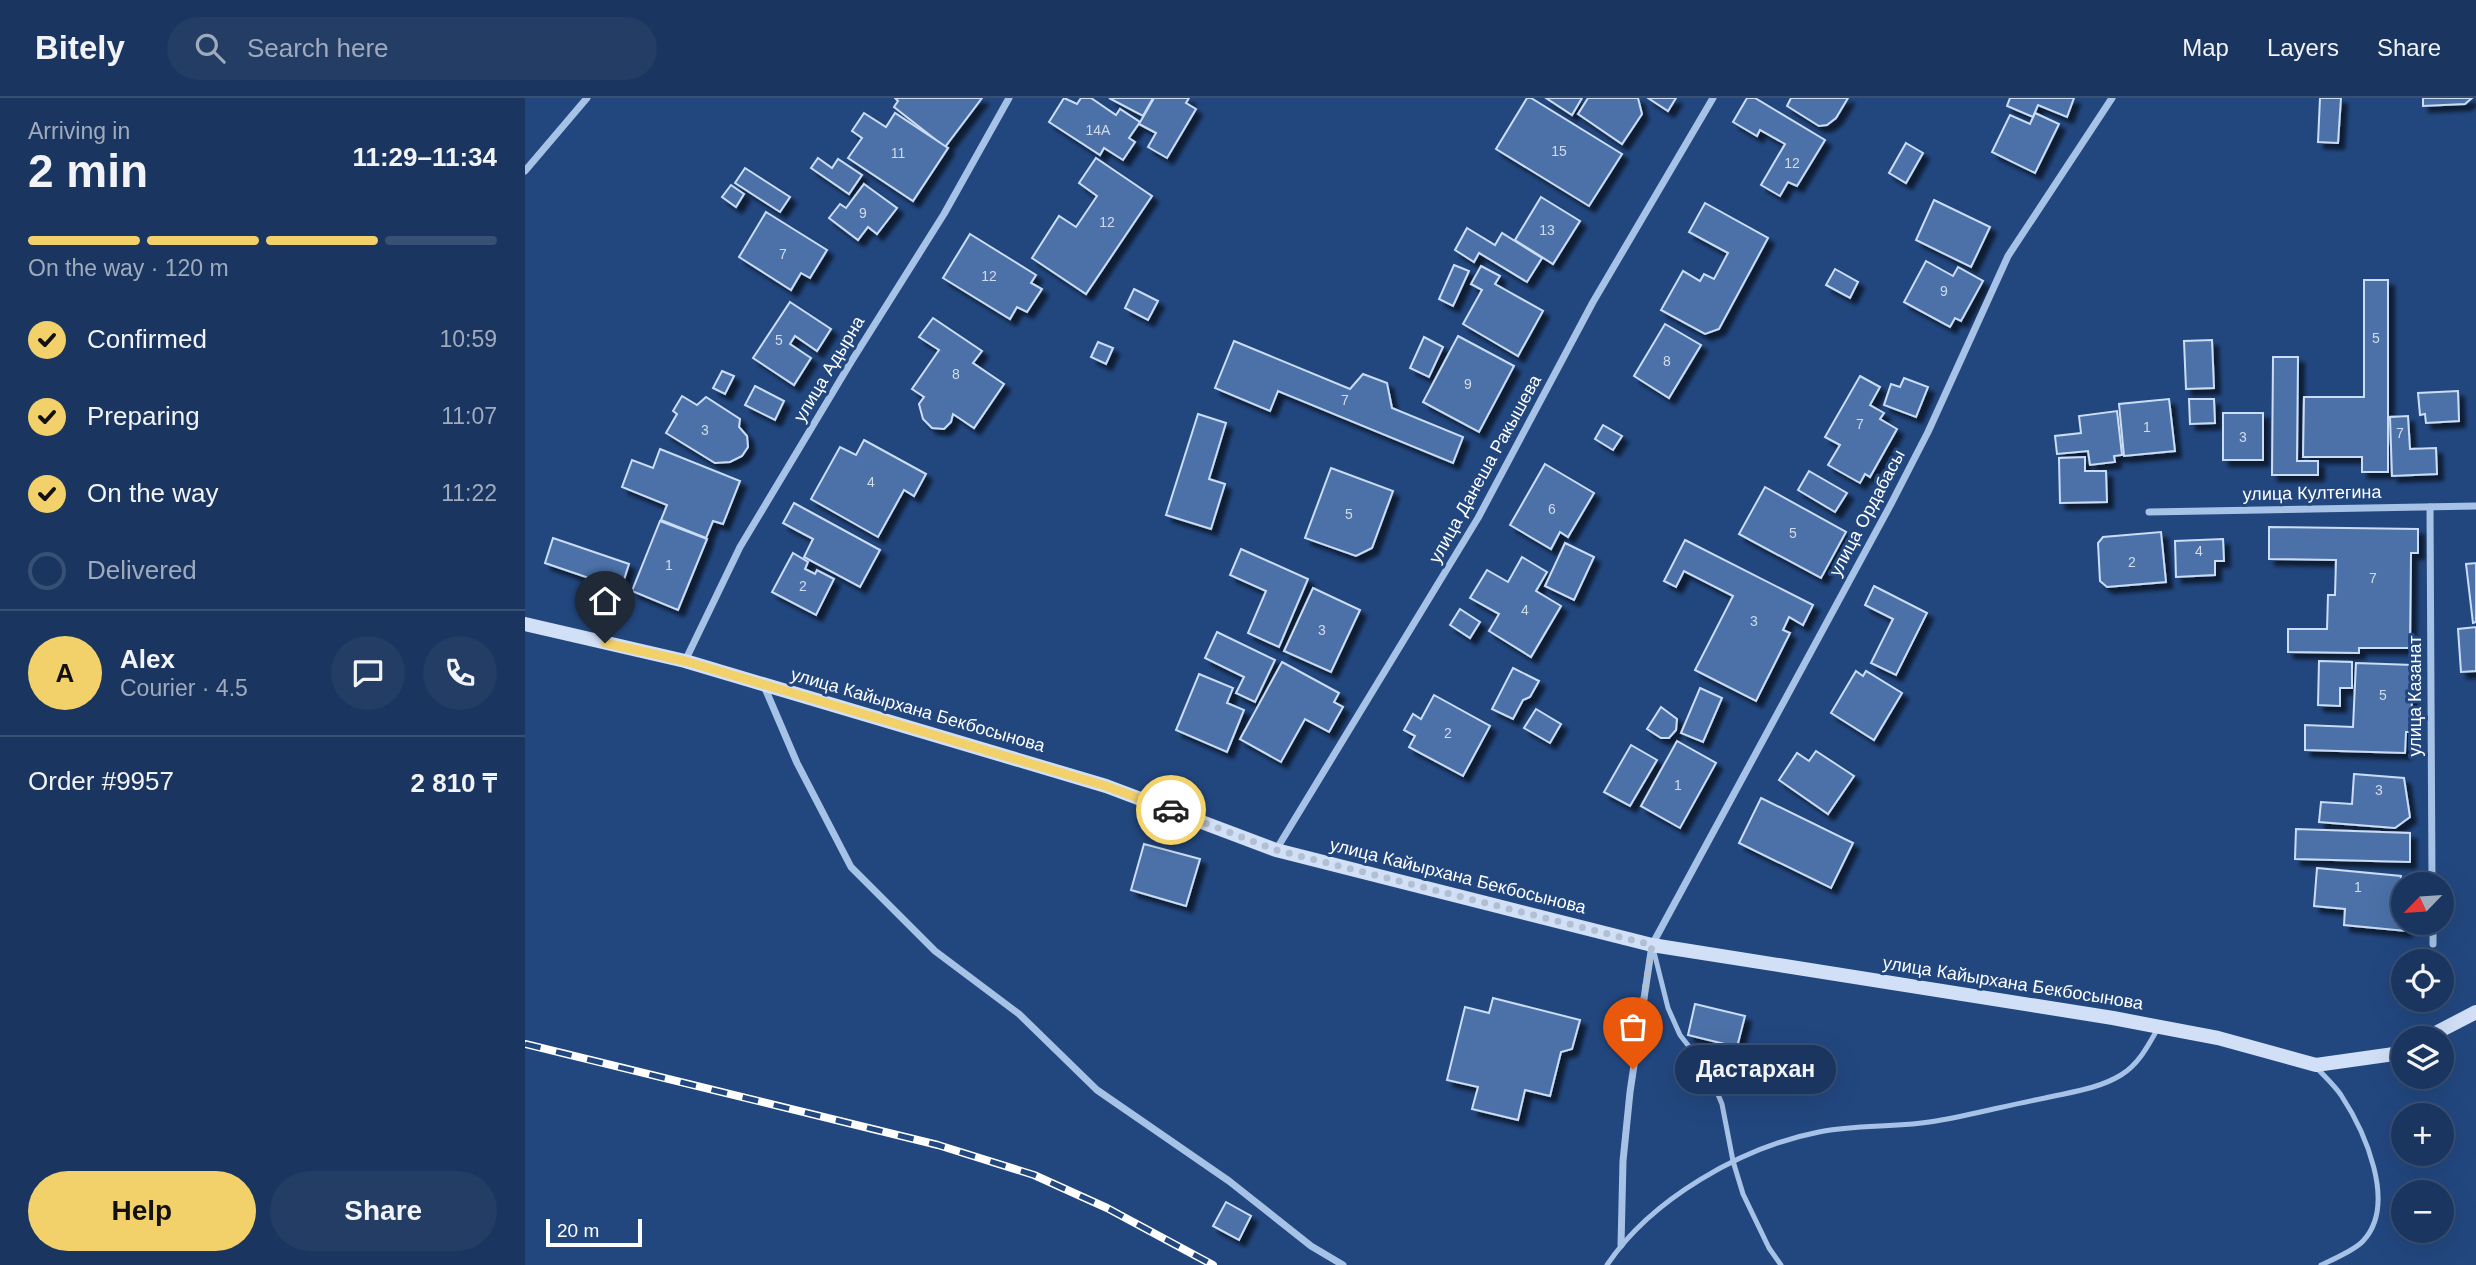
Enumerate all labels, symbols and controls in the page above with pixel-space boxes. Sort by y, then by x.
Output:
search box [167,17,657,80]
text: Bitely [35,29,125,66]
icon: search [191,29,229,67]
text: Search here [247,33,389,63]
text: Map [2182,34,2229,61]
text: Layers [2267,34,2339,61]
text: Share [2377,34,2441,61]
text: Arriving in [28,118,130,144]
house number: 14А [1086,122,1111,138]
text: 11:29–11:34 [352,142,497,172]
house number: 15 [1551,143,1567,159]
text: 2 min [28,145,148,197]
house number: 11 [891,145,905,161]
house number: 12 [1784,155,1800,171]
house number: 9 [859,205,867,221]
house number: 12 [1099,214,1115,230]
house number: 13 [1539,222,1555,238]
house number: 7 [779,246,787,262]
text: On the way · 120 m [28,255,229,281]
house number: 12 [981,268,997,284]
house number: 9 [1940,283,1948,299]
street label: улица Адырна [790,312,869,426]
icon: check [28,321,66,359]
text: Confirmed [87,324,207,354]
text: 10:59 [439,326,497,352]
house number: 5 [2372,330,2380,346]
house number: 5 [775,332,783,348]
house number: 8 [1663,353,1671,369]
house number: 8 [952,366,960,382]
street label: улица Данеша Ракышева [1425,371,1546,567]
house number: 9 [1464,376,1472,392]
house number: 7 [1341,392,1349,408]
icon: check [28,398,66,436]
text: Preparing [87,401,200,431]
text: 11:07 [441,403,497,429]
house number: 7 [1856,416,1864,432]
house number: 1 [2143,419,2151,435]
house number: 3 [701,422,709,438]
house number: 7 [2396,425,2404,441]
house number: 3 [2239,429,2247,445]
street label: улица Ордабасы [1825,446,1909,580]
house number: 4 [867,474,875,490]
icon: check [28,475,66,513]
text: On the way [87,478,219,508]
text: 11:22 [441,480,497,506]
street label: улица Култегина [2242,482,2383,504]
house number: 6 [1548,501,1556,517]
house number: 5 [1345,506,1353,522]
house number: 5 [1789,525,1797,541]
house number: 4 [2195,543,2203,559]
house number: 2 [2128,554,2136,570]
text: Delivered [87,555,197,585]
house number: 1 [665,557,673,573]
house number: 7 [2369,570,2377,586]
pin [575,571,635,643]
house number: 2 [799,578,807,594]
icon: home [586,582,624,620]
house number: 4 [1521,602,1529,618]
house number: 3 [1750,613,1758,629]
house number: 3 [1318,622,1326,638]
button: chat [331,636,405,710]
button: phone [423,636,497,710]
street label: улица Казанат [2405,636,2425,756]
text: Alex [120,644,175,674]
text: A [56,658,74,688]
street label: улица Кайырхана Бекбосынова [789,664,1048,756]
text: Courier · 4.5 [120,675,248,701]
house number: 5 [2379,687,2387,703]
house number: 2 [1444,725,1452,741]
text: Order #9957 [28,766,174,796]
text: 2 810 ₸ [411,768,497,798]
courier [1136,775,1206,845]
house number: 1 [1674,777,1682,793]
house number: 3 [2375,782,2383,798]
icon: car [1152,791,1190,829]
street label: улица Кайырхана Бекбосынова [1328,834,1589,918]
north arrow [2391,872,2453,934]
map controls [2391,872,2454,1243]
house number: 1 [2354,879,2362,895]
button: locate [2391,949,2454,1012]
street label: улица Кайырхана Бекбосынова [1881,953,2146,1014]
pin [1603,997,1663,1069]
icon: bag [1614,1008,1652,1046]
button: layers [2391,1026,2454,1089]
callout: Дастархан [1675,1044,1836,1094]
text: Дастархан [1696,1056,1815,1082]
button: + [2391,1103,2454,1166]
button: Help [28,1171,256,1251]
button: Share [270,1171,497,1251]
button: − [2391,1180,2454,1243]
scale bar [546,1216,642,1248]
text: 20 m [557,1220,599,1241]

